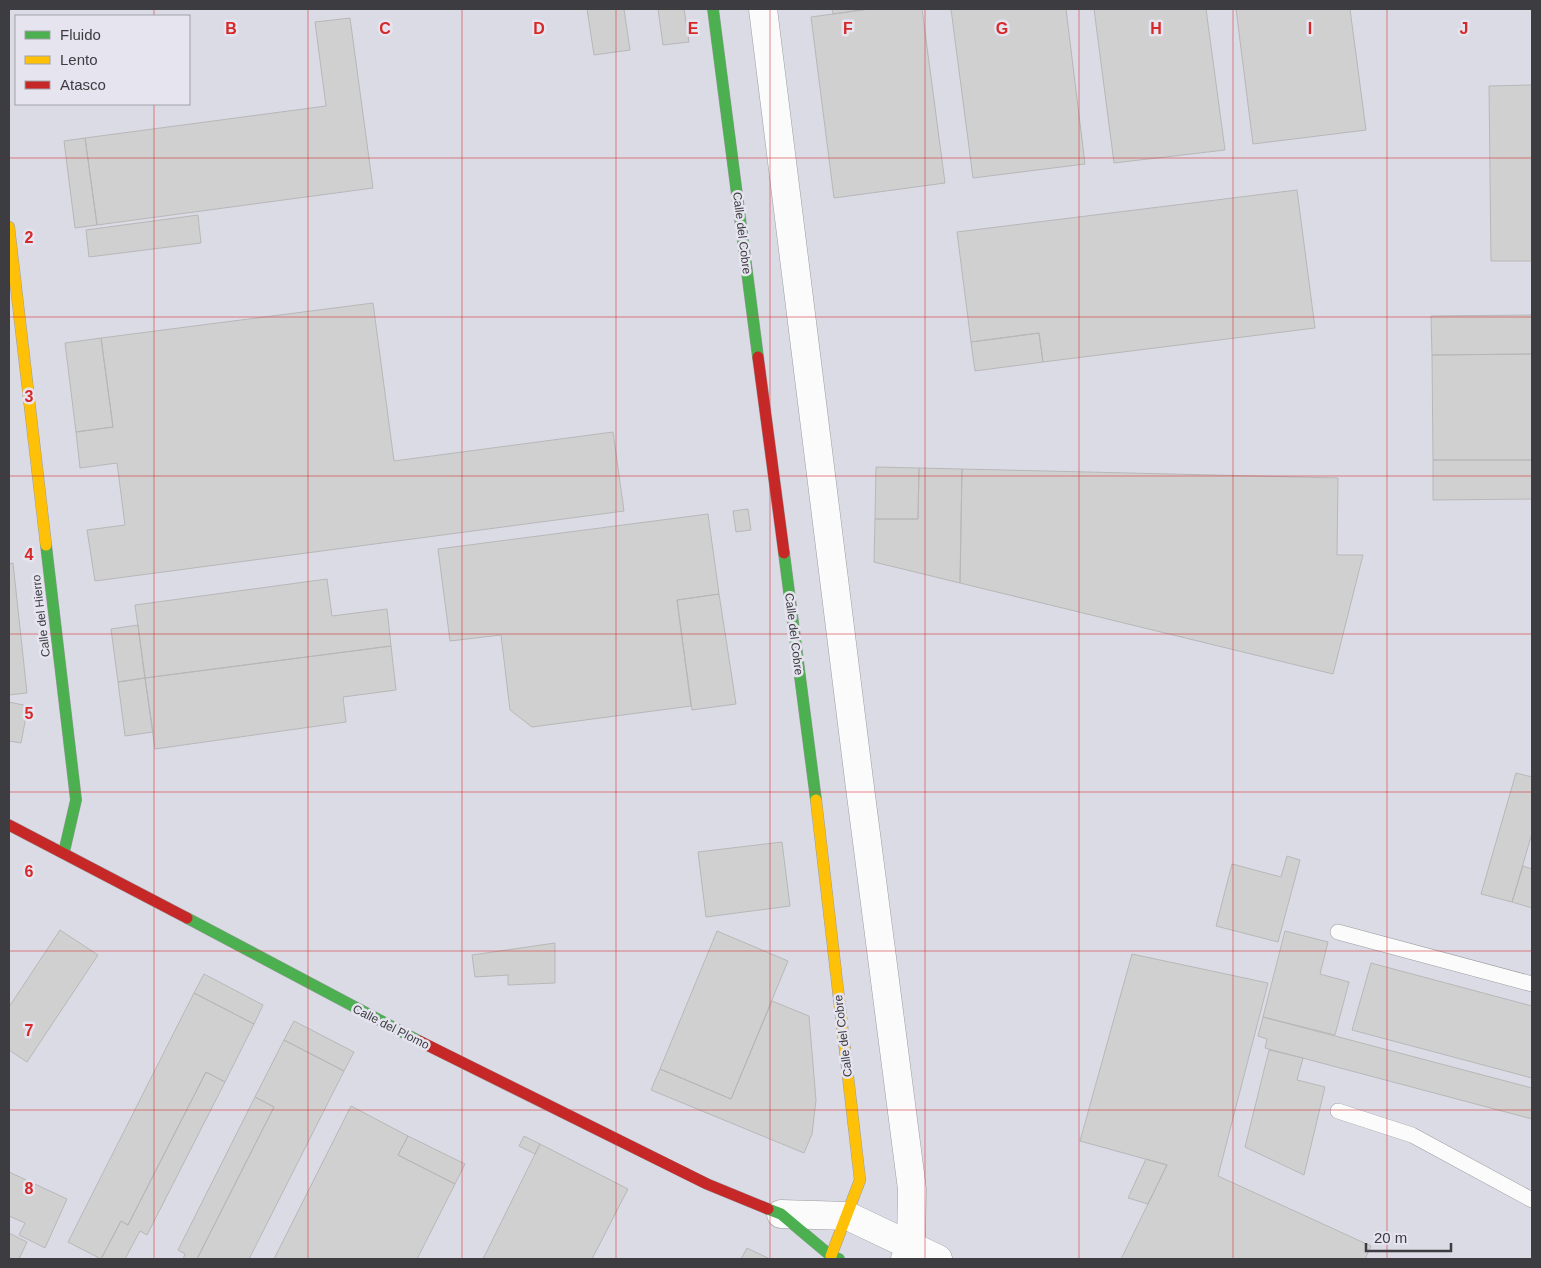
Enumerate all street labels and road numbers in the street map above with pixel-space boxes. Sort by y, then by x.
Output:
street label: Calle del Cobre [730,191,754,275]
street label: Calle del Hierro [29,574,53,658]
street label: Calle del Cobre [782,592,806,676]
street label: Calle del Cobre [831,994,855,1078]
street label: Calle del Plomo [350,1002,432,1052]

